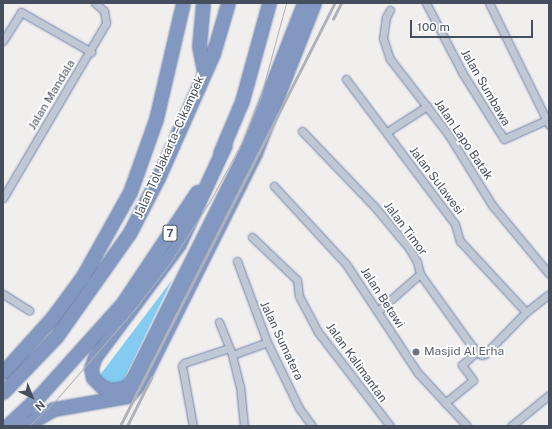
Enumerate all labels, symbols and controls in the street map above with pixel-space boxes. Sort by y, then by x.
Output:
scale bar [412,12,535,38]
text: 100 m [417,20,450,34]
street label: Jalan Sumbawa [457,47,513,129]
street label: Jalan Mandala [25,57,79,133]
street label: Jalan Tol Jakarta–Cikampek [132,74,208,220]
street label: Jalan Lapo Batak [431,97,495,183]
street label: Jalan Sulawesi [406,144,466,218]
street label: Jalan Timor [380,199,430,259]
road number: 7 [162,224,178,242]
street label: Jalan Betawi [357,265,407,331]
street label: Jalan Sumatera [256,299,306,383]
street label: Jalan Kalimantan [322,321,390,405]
place label: Masjid Al Erha [424,345,504,359]
marker: Masjid Al Erha [411,347,421,357]
north arrow [12,377,52,417]
text: N [33,398,47,413]

